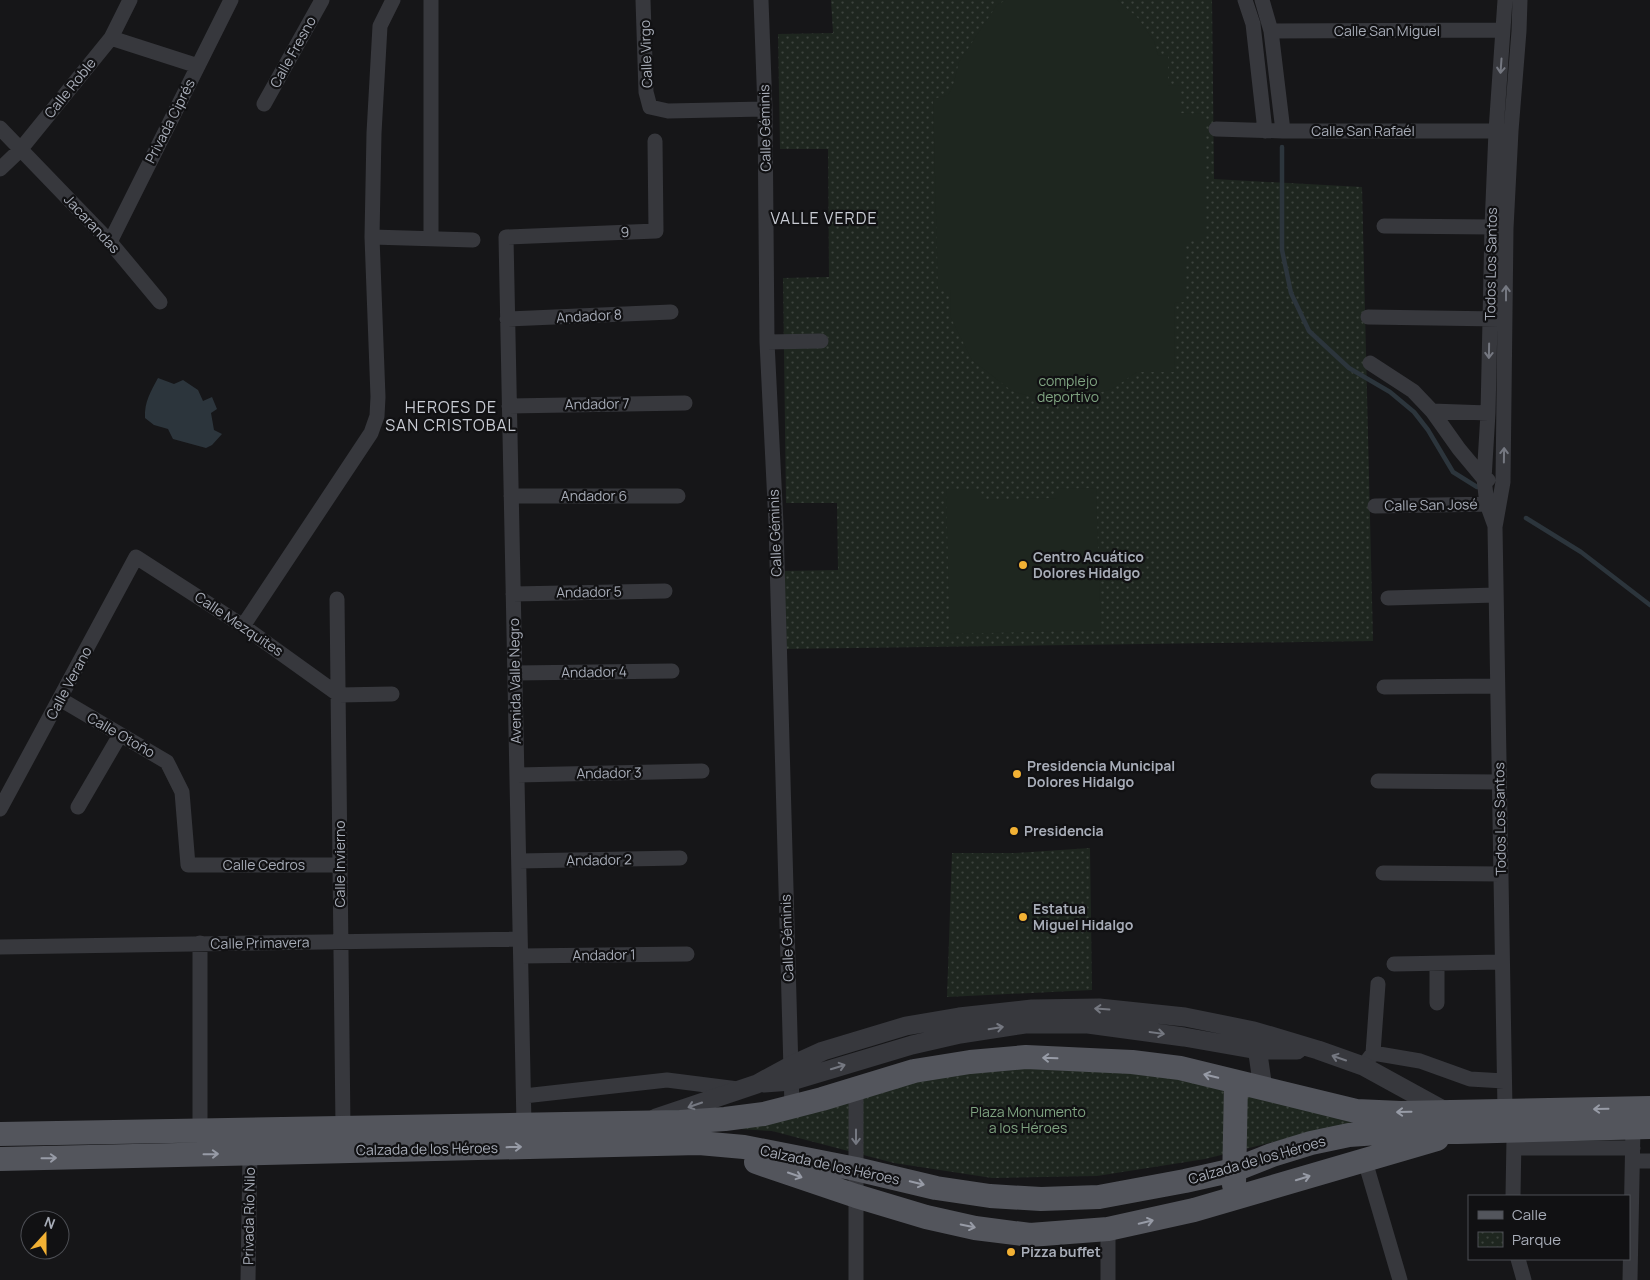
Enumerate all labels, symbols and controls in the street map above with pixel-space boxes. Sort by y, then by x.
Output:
street label: Calle Fresno [265,12,320,91]
street label: Calle Virgo [635,20,656,88]
street label: Calle San Miguel [1334,21,1440,40]
street label: Calle Roble [40,54,100,122]
one-way arrow [1496,58,1505,74]
street label: Privada Ciprés [140,75,199,166]
street label: Calle Géminis [754,84,775,172]
street label: Calle San Rafaél [1311,121,1415,140]
street label: Jacarandas [60,190,125,257]
district label: VALLE VERDE [770,207,878,229]
street label: Todos Los Santos [1480,207,1501,321]
street label: 9 [620,222,630,241]
one-way arrow [1501,285,1511,302]
street label: Andador 8 [556,304,622,327]
one-way arrow [1484,342,1494,359]
park label: complejo deportivo [1037,371,1099,406]
street label: Andador 7 [564,393,629,414]
district label: HEROES DE SAN CRISTOBAL [385,396,517,436]
one-way arrow [1499,448,1508,464]
street label: Andador 6 [561,486,627,505]
street label: Calle Géminis [763,489,786,577]
street label: Calle San José [1384,494,1478,515]
place label: Centro Acuático Dolores Hidalgo [1033,547,1144,582]
marker: Centro Acuático Dolores Hidalgo [1017,559,1029,571]
street label: Andador 5 [556,581,622,602]
street label: Calle Mezquites [191,587,287,660]
street label: Avenida Valle Negro [504,618,525,744]
street label: Calle Verano [41,643,96,723]
street label: Andador 4 [561,661,627,682]
street label: Calle Otoño [84,707,159,762]
place label: Presidencia Municipal Dolores Hidalgo [1027,756,1175,791]
street label: Andador 3 [576,762,642,783]
street label: Todos Los Santos [1489,762,1510,876]
marker: Presidencia Municipal Dolores Hidalgo [1011,768,1023,780]
street label: Calle Invierno [330,820,349,908]
place label: Presidencia [1024,821,1104,840]
marker: Presidencia [1008,825,1020,837]
street label: Andador 2 [566,849,632,870]
street label: Calle Cedros [223,855,305,874]
street label: Calle Géminis [775,894,798,982]
place label: Estatua Miguel Hidalgo [1033,899,1134,934]
marker: Estatua Miguel Hidalgo [1017,911,1029,923]
street label: Calle Primavera [210,932,310,953]
street label: Andador 1 [572,944,636,965]
one-way arrow [1094,1004,1110,1013]
one-way arrow [987,1023,1003,1033]
one-way arrow [1149,1029,1165,1039]
one-way arrow [1042,1053,1058,1062]
one-way arrow [1332,1053,1347,1062]
one-way arrow [830,1062,846,1072]
one-way arrow [1203,1071,1219,1080]
one-way arrow [687,1101,703,1110]
park label: Plaza Monumento a los Héroes [970,1102,1086,1137]
one-way arrow [1594,1104,1610,1113]
one-way arrow [1396,1107,1412,1117]
one-way arrow [851,1128,861,1144]
street label: Calzada de los Héroes [1186,1131,1328,1188]
street label: Calzada de los Héroes [356,1138,498,1159]
street label: Calzada de los Héroes [759,1140,902,1189]
one-way arrow [505,1142,521,1152]
one-way arrow [202,1149,219,1159]
one-way arrow [40,1153,56,1162]
street label: Privada Río Nilo [238,1167,259,1265]
one-way arrow [787,1171,803,1181]
one-way arrow [1294,1173,1310,1183]
one-way arrow [909,1179,925,1189]
legend [1468,1195,1630,1260]
text: Calle [1512,1204,1547,1225]
north arrow [20,1210,70,1260]
text: N [42,1212,58,1233]
one-way arrow [1138,1217,1154,1226]
one-way arrow [960,1222,976,1231]
text: Parque [1512,1229,1561,1250]
place label: Pizza buffet [1021,1242,1101,1261]
marker: Pizza buffet [1005,1246,1017,1258]

